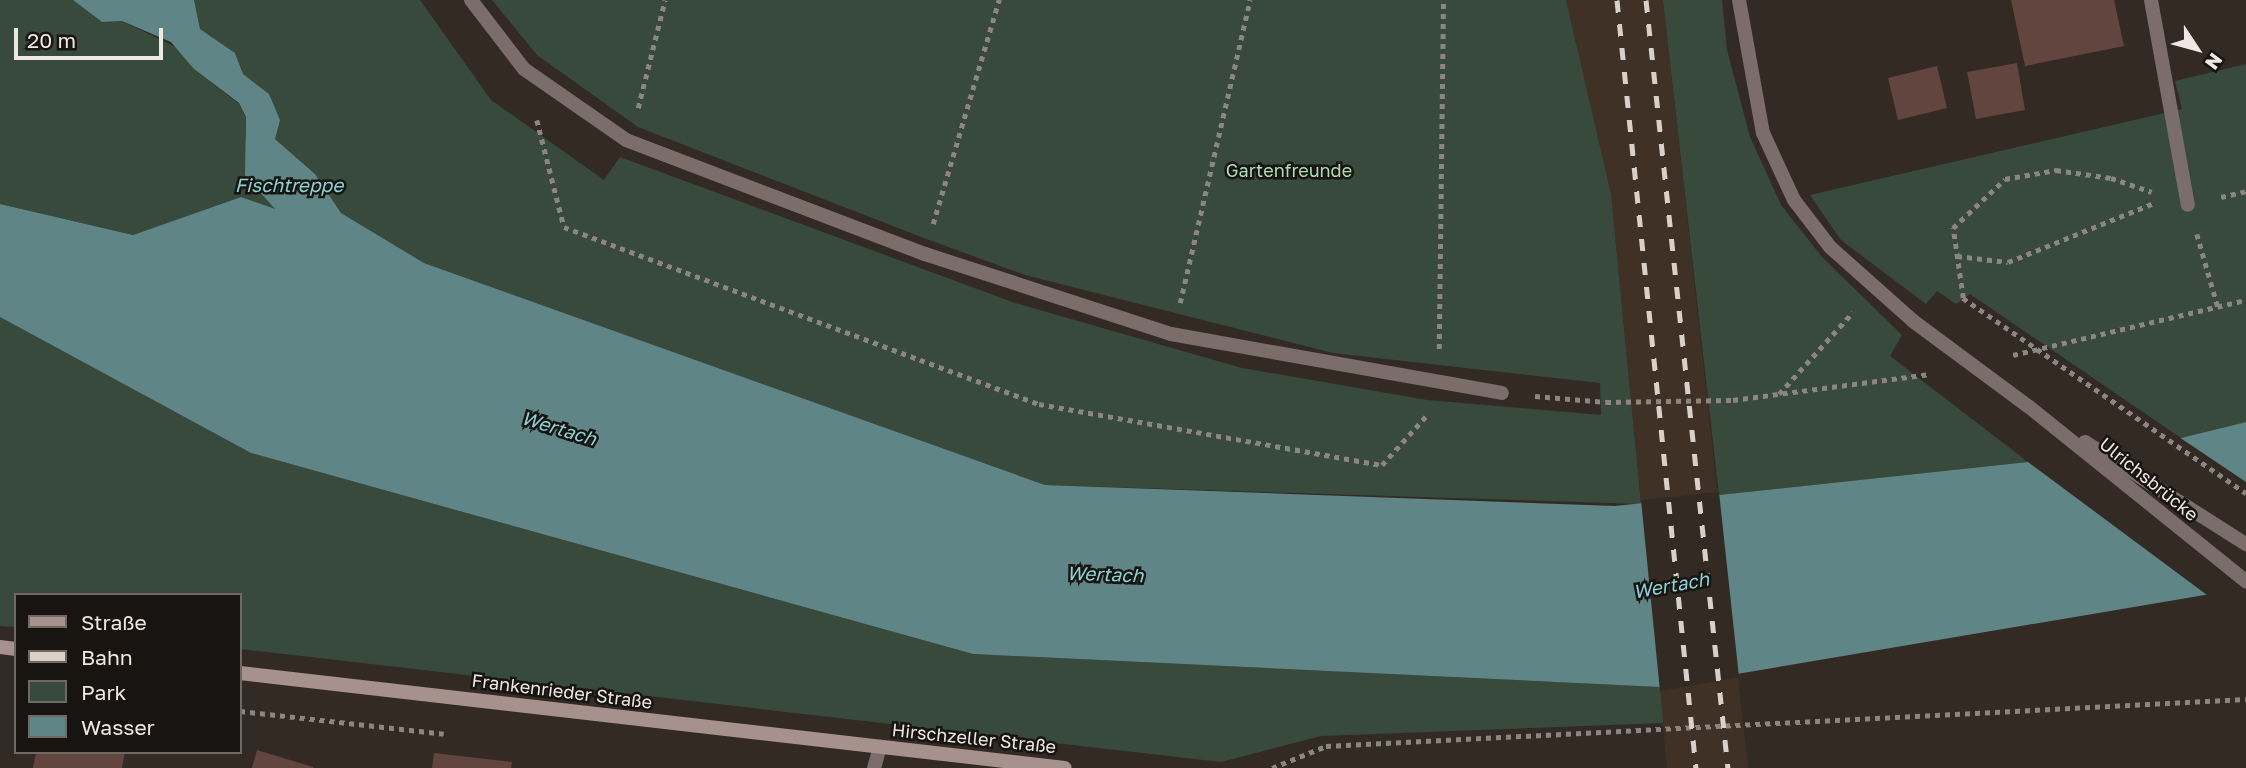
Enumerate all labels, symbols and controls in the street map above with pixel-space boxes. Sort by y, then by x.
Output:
scale bar [18,14,166,58]
north arrow [2162,14,2232,84]
text: 20 m [27,27,76,53]
text: N [2201,49,2228,74]
park label: Gartenfreunde [1226,159,1352,181]
water label: Fischtreppe [235,174,343,196]
water label: Wertach [519,406,599,450]
street label: Ulrichsbrücke [2095,433,2203,525]
water label: Wertach [1066,561,1144,587]
water label: Wertach [1631,567,1711,603]
legend [14,593,242,754]
text: Straße [81,609,147,635]
text: Bahn [81,644,133,670]
street label: Frankenrieder Straße [471,669,653,713]
text: Park [81,679,126,705]
text: Wasser [81,714,155,740]
street label: Hirschzeller Straße [891,719,1057,757]

